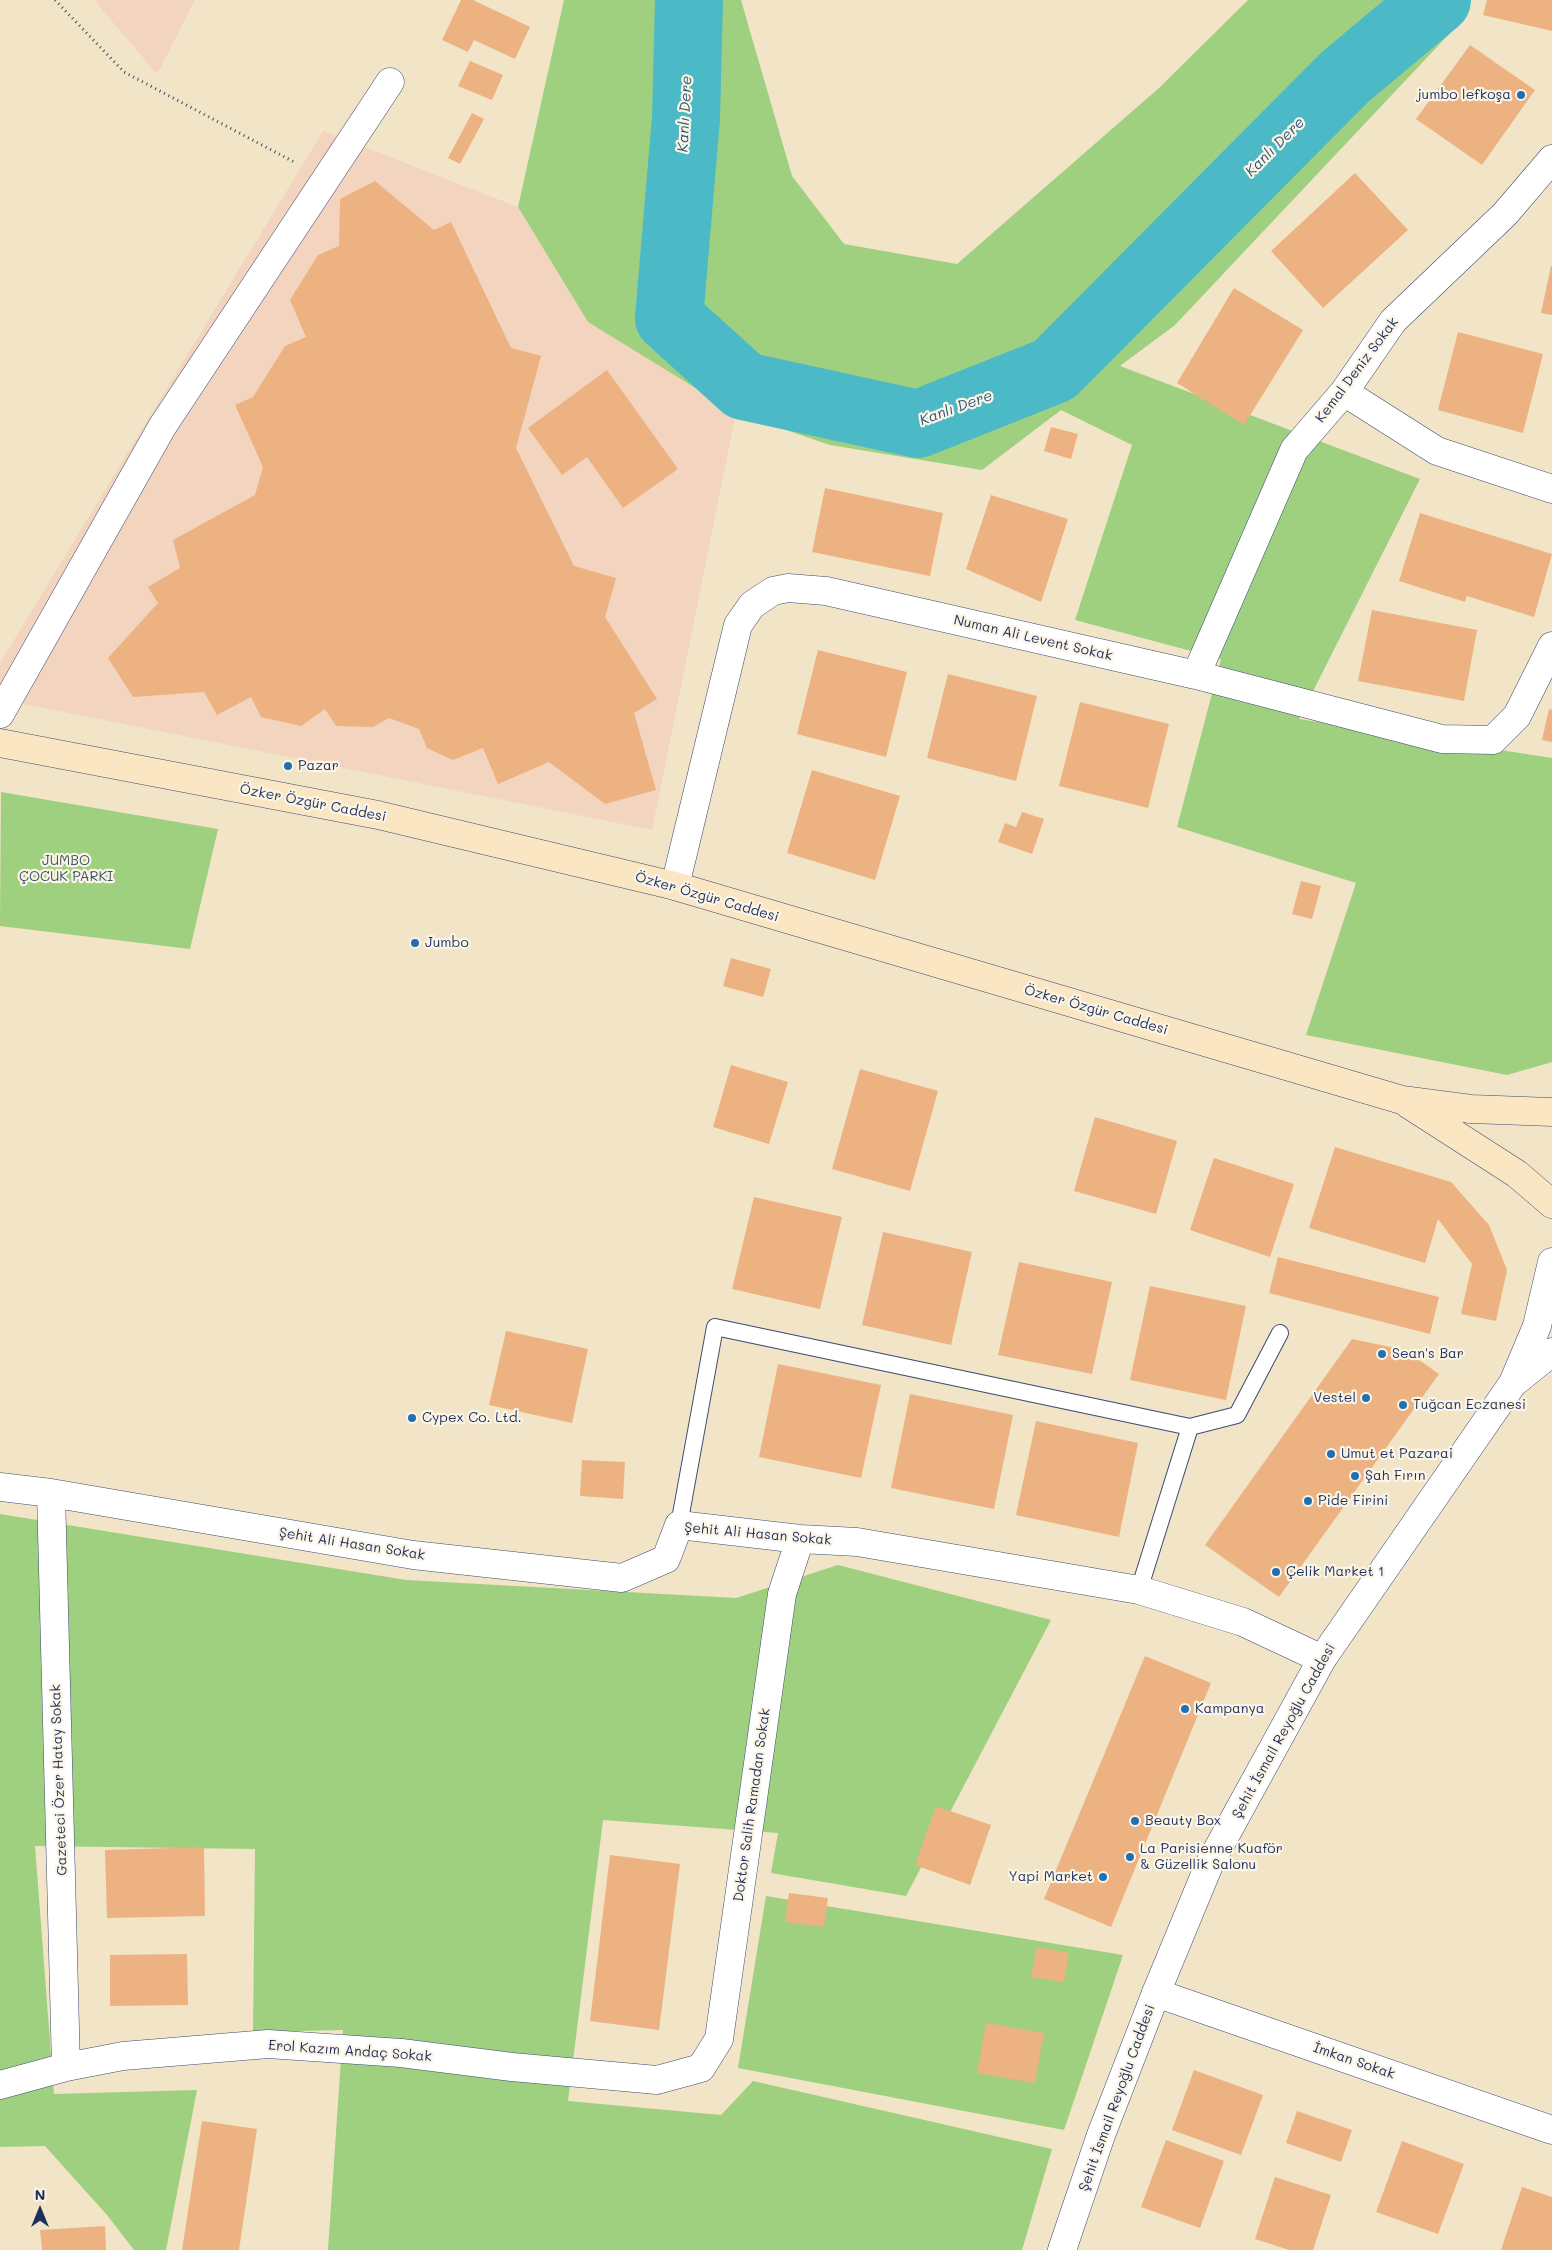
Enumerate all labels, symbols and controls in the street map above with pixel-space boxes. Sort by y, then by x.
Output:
water label: Kanlı Dere [674,75,696,153]
place label: jumbo lefkoşa [1417,87,1511,103]
marker: jumbo lefkoşa [1515,89,1527,101]
water label: Kanlı Dere [1242,114,1308,180]
street label: Kemal Deniz Sokak [1312,314,1402,426]
water label: Kanlı Dere [917,386,995,430]
street label: Numan Ali Levent Sokak [952,612,1114,664]
place label: Pazar [298,758,339,774]
marker: Pazar [282,760,294,772]
street label: Özker Özgür Caddesi [238,781,388,825]
park label: JUMBO ÇOCUK PARKI [19,853,113,886]
street label: Özker Özgür Caddesi [633,868,781,926]
place label: Jumbo [425,935,469,951]
marker: Jumbo [409,937,421,949]
street label: Özker Özgür Caddesi [1022,981,1170,1039]
place label: Sean's Bar [1392,1346,1464,1362]
marker: Sean's Bar [1376,1348,1388,1360]
place label: Vestel [1313,1390,1356,1406]
marker: Vestel [1360,1392,1372,1404]
place label: Tuğcan Eczanesi [1413,1397,1526,1413]
marker: Tuğcan Eczanesi [1397,1399,1409,1411]
place label: Cypex Co. Ltd. [422,1410,522,1426]
marker: Cypex Co. Ltd. [406,1412,418,1424]
place label: Umut et Pazarai [1341,1446,1453,1462]
marker: Umut et Pazarai [1325,1448,1337,1460]
place label: Şah Fırın [1365,1468,1425,1484]
marker: Şah Fırın [1349,1470,1361,1482]
place label: Pide Firini [1318,1493,1388,1509]
marker: Pide Firini [1302,1495,1314,1507]
street label: Şehit Ali Hasan Sokak [684,1519,832,1549]
street label: Şehit Ali Hasan Sokak [278,1524,426,1564]
place label: Çelik Market 1 [1286,1564,1384,1580]
marker: Çelik Market 1 [1270,1566,1282,1578]
street label: Şehit İsmail Reyoğlu Caddesi [1229,1640,1339,1822]
street label: Gazeteci Özer Hatay Sokak [47,1684,71,1876]
place label: Kampanya [1195,1701,1265,1717]
marker: Kampanya [1179,1703,1191,1715]
street label: Doktor Salih Ramadan Sokak [730,1707,774,1903]
place label: Beauty Box [1145,1813,1221,1829]
marker: Beauty Box [1129,1815,1141,1827]
place label: La Parisienne Kuaför & Güzellik Salonu [1140,1841,1283,1874]
marker: La Parisienne Kuaför & Güzellik Salonu [1124,1851,1136,1863]
place label: Yapi Market [1009,1869,1093,1885]
marker: Yapi Market [1097,1871,1109,1883]
street label: Şehit İsmail Reyoğlu Caddesi [1075,2002,1159,2194]
street label: Erol Kazım Andaç Sokak [268,2037,432,2065]
street label: İmkan Sokak [1311,2039,1397,2083]
north arrow [15,2185,65,2235]
text: N [35,2185,45,2204]

